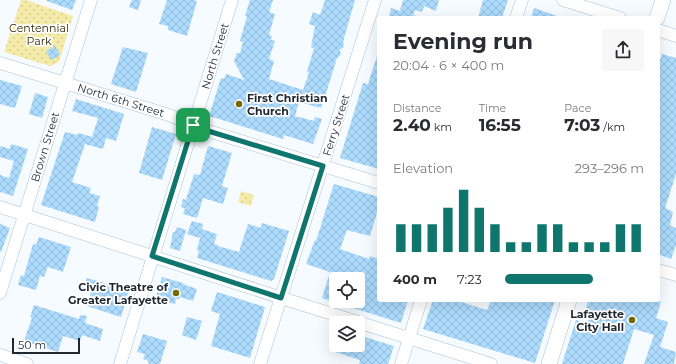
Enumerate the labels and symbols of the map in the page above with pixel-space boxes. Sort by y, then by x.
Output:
park label: Centennial Park [9,21,69,48]
street label: North Street [198,21,232,91]
street label: North 6th Street [76,80,167,120]
place label: First Christian Church [247,91,328,118]
street label: Ferry Street [319,92,353,158]
marker: First Christian Church [234,99,244,109]
pin [176,108,210,142]
street label: Brown Street [28,110,62,184]
place label: Civic Theatre of Greater Lafayette [68,280,169,307]
marker: Civic Theatre of Greater Lafayette [171,288,181,298]
place label: Lafayette City Hall [570,307,624,334]
marker: Lafayette City Hall [627,315,637,325]
scale bar [12,336,80,355]

